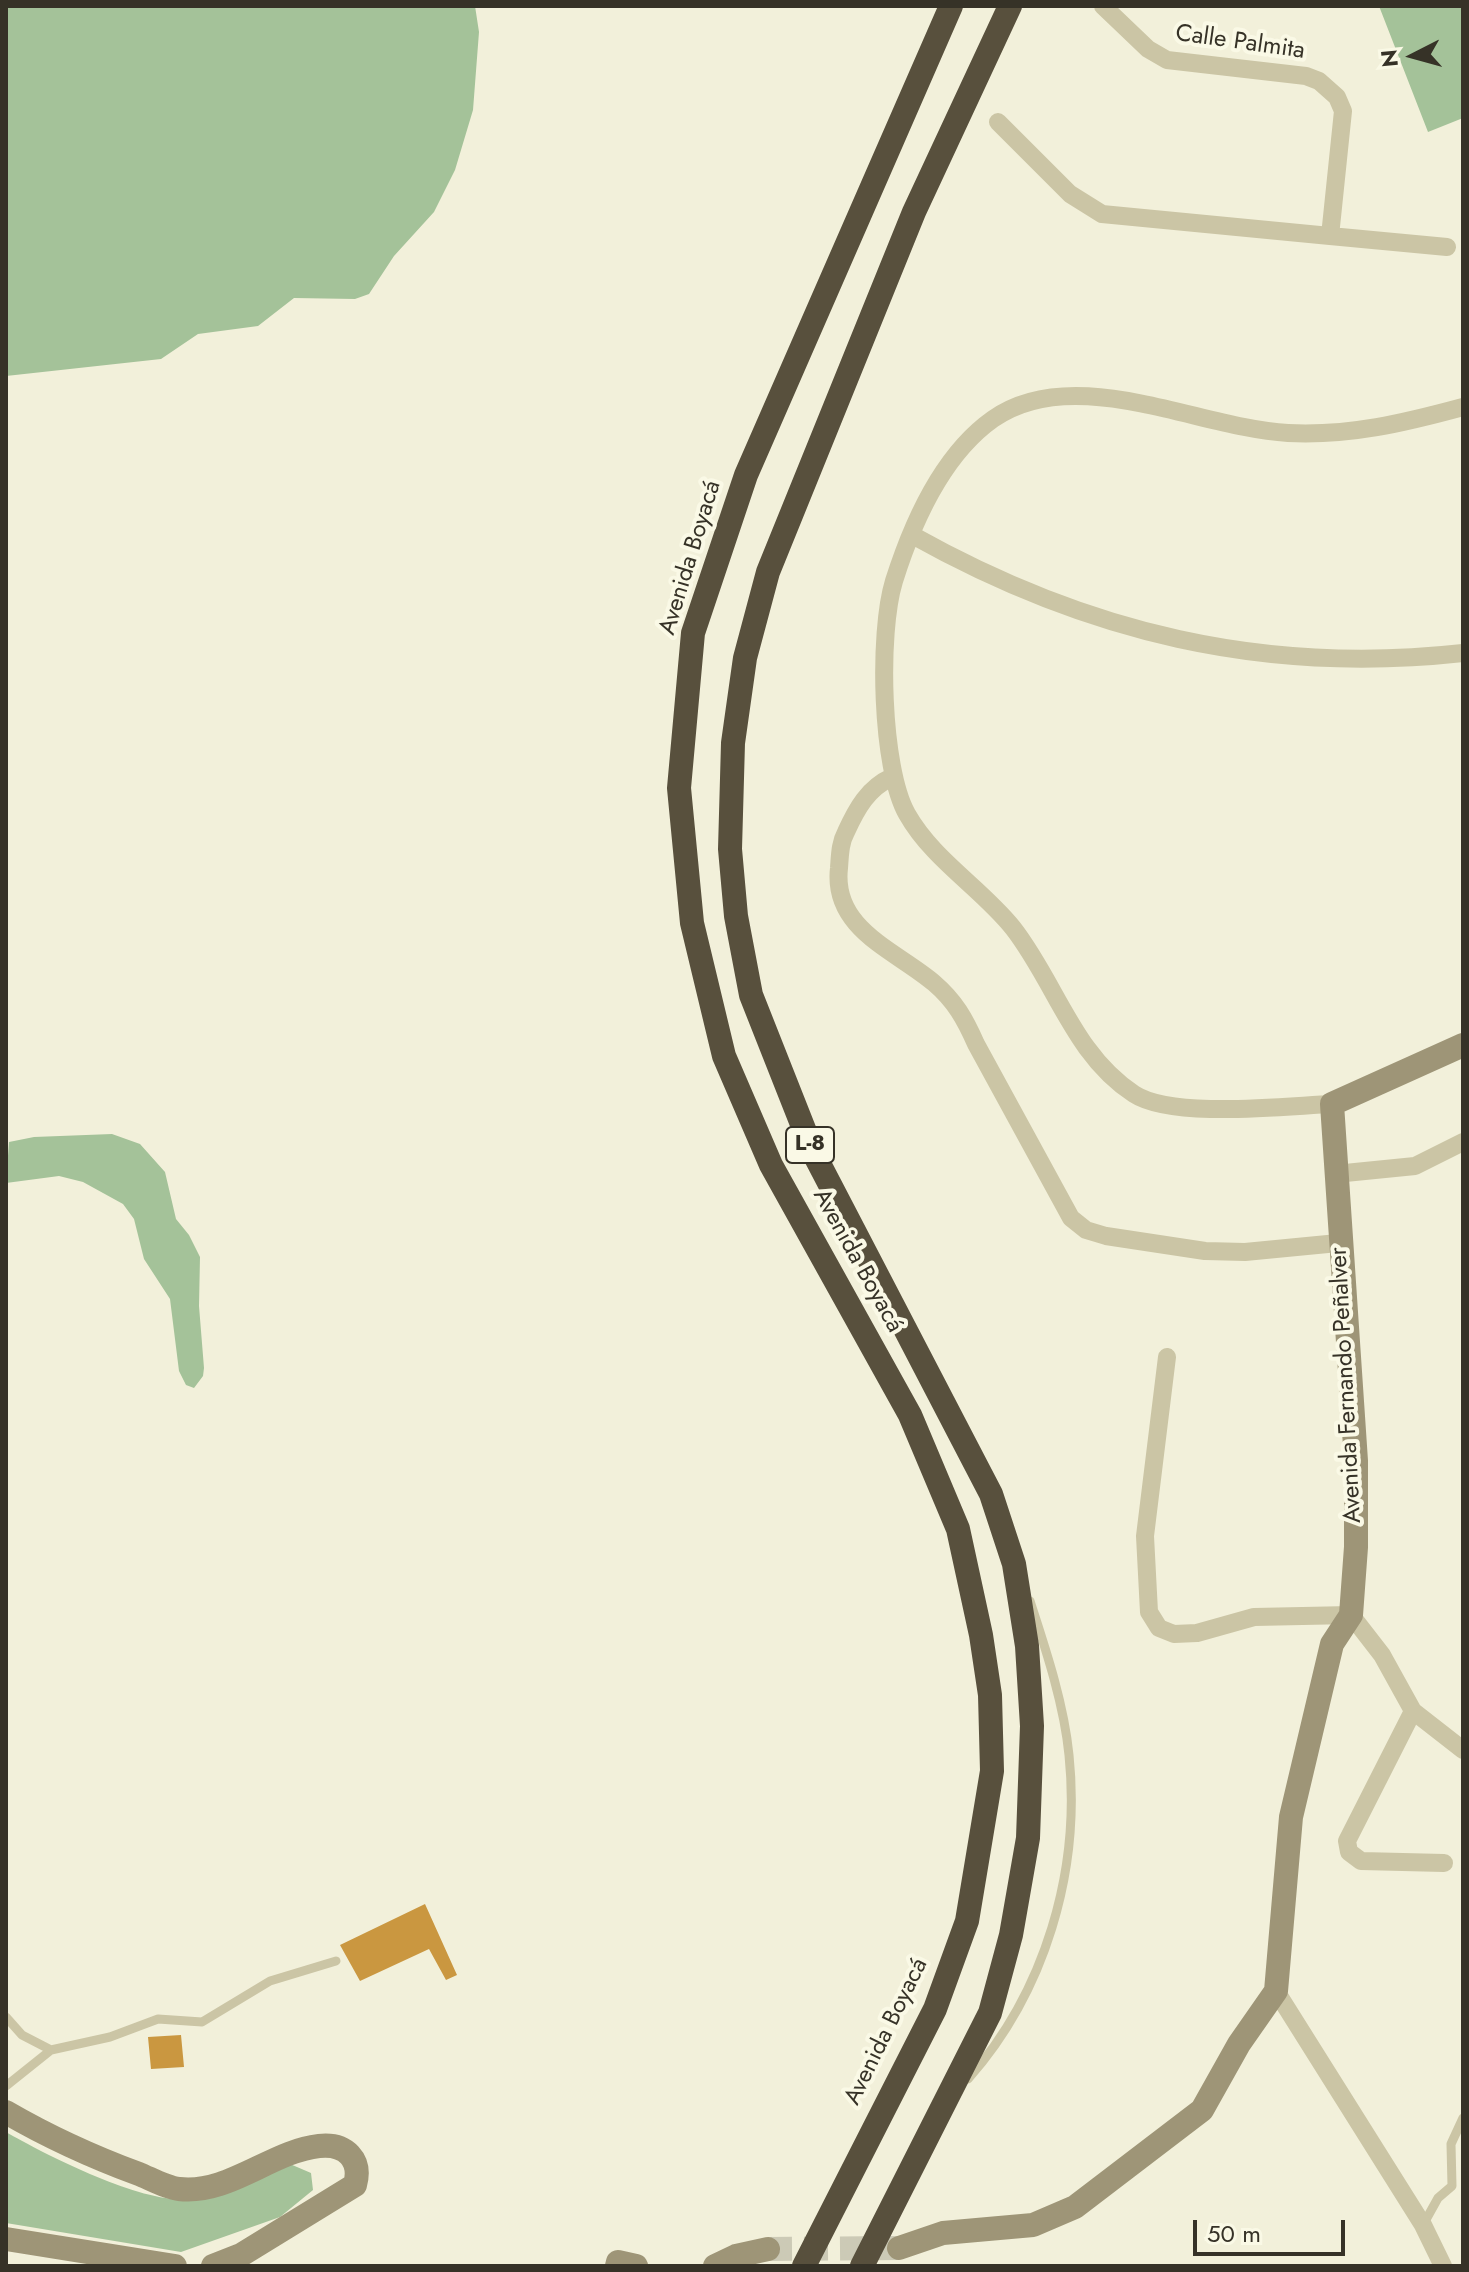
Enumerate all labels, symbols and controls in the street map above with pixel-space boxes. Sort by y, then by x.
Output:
north arrow [1373,16,1453,96]
street label: Calle Palmita [1173,20,1307,66]
text: N [1372,48,1406,69]
street label: Avenida Boyacá [654,477,728,639]
road number: L-8 [786,1127,834,1163]
street label: Avenida Boyacá [806,1184,908,1338]
street label: Avenida Fernando Peñalver [1325,1246,1369,1524]
street label: Avenida Boyacá [839,1954,935,2110]
scale bar [1197,2204,1349,2254]
text: 50 m [1207,2216,1261,2251]

